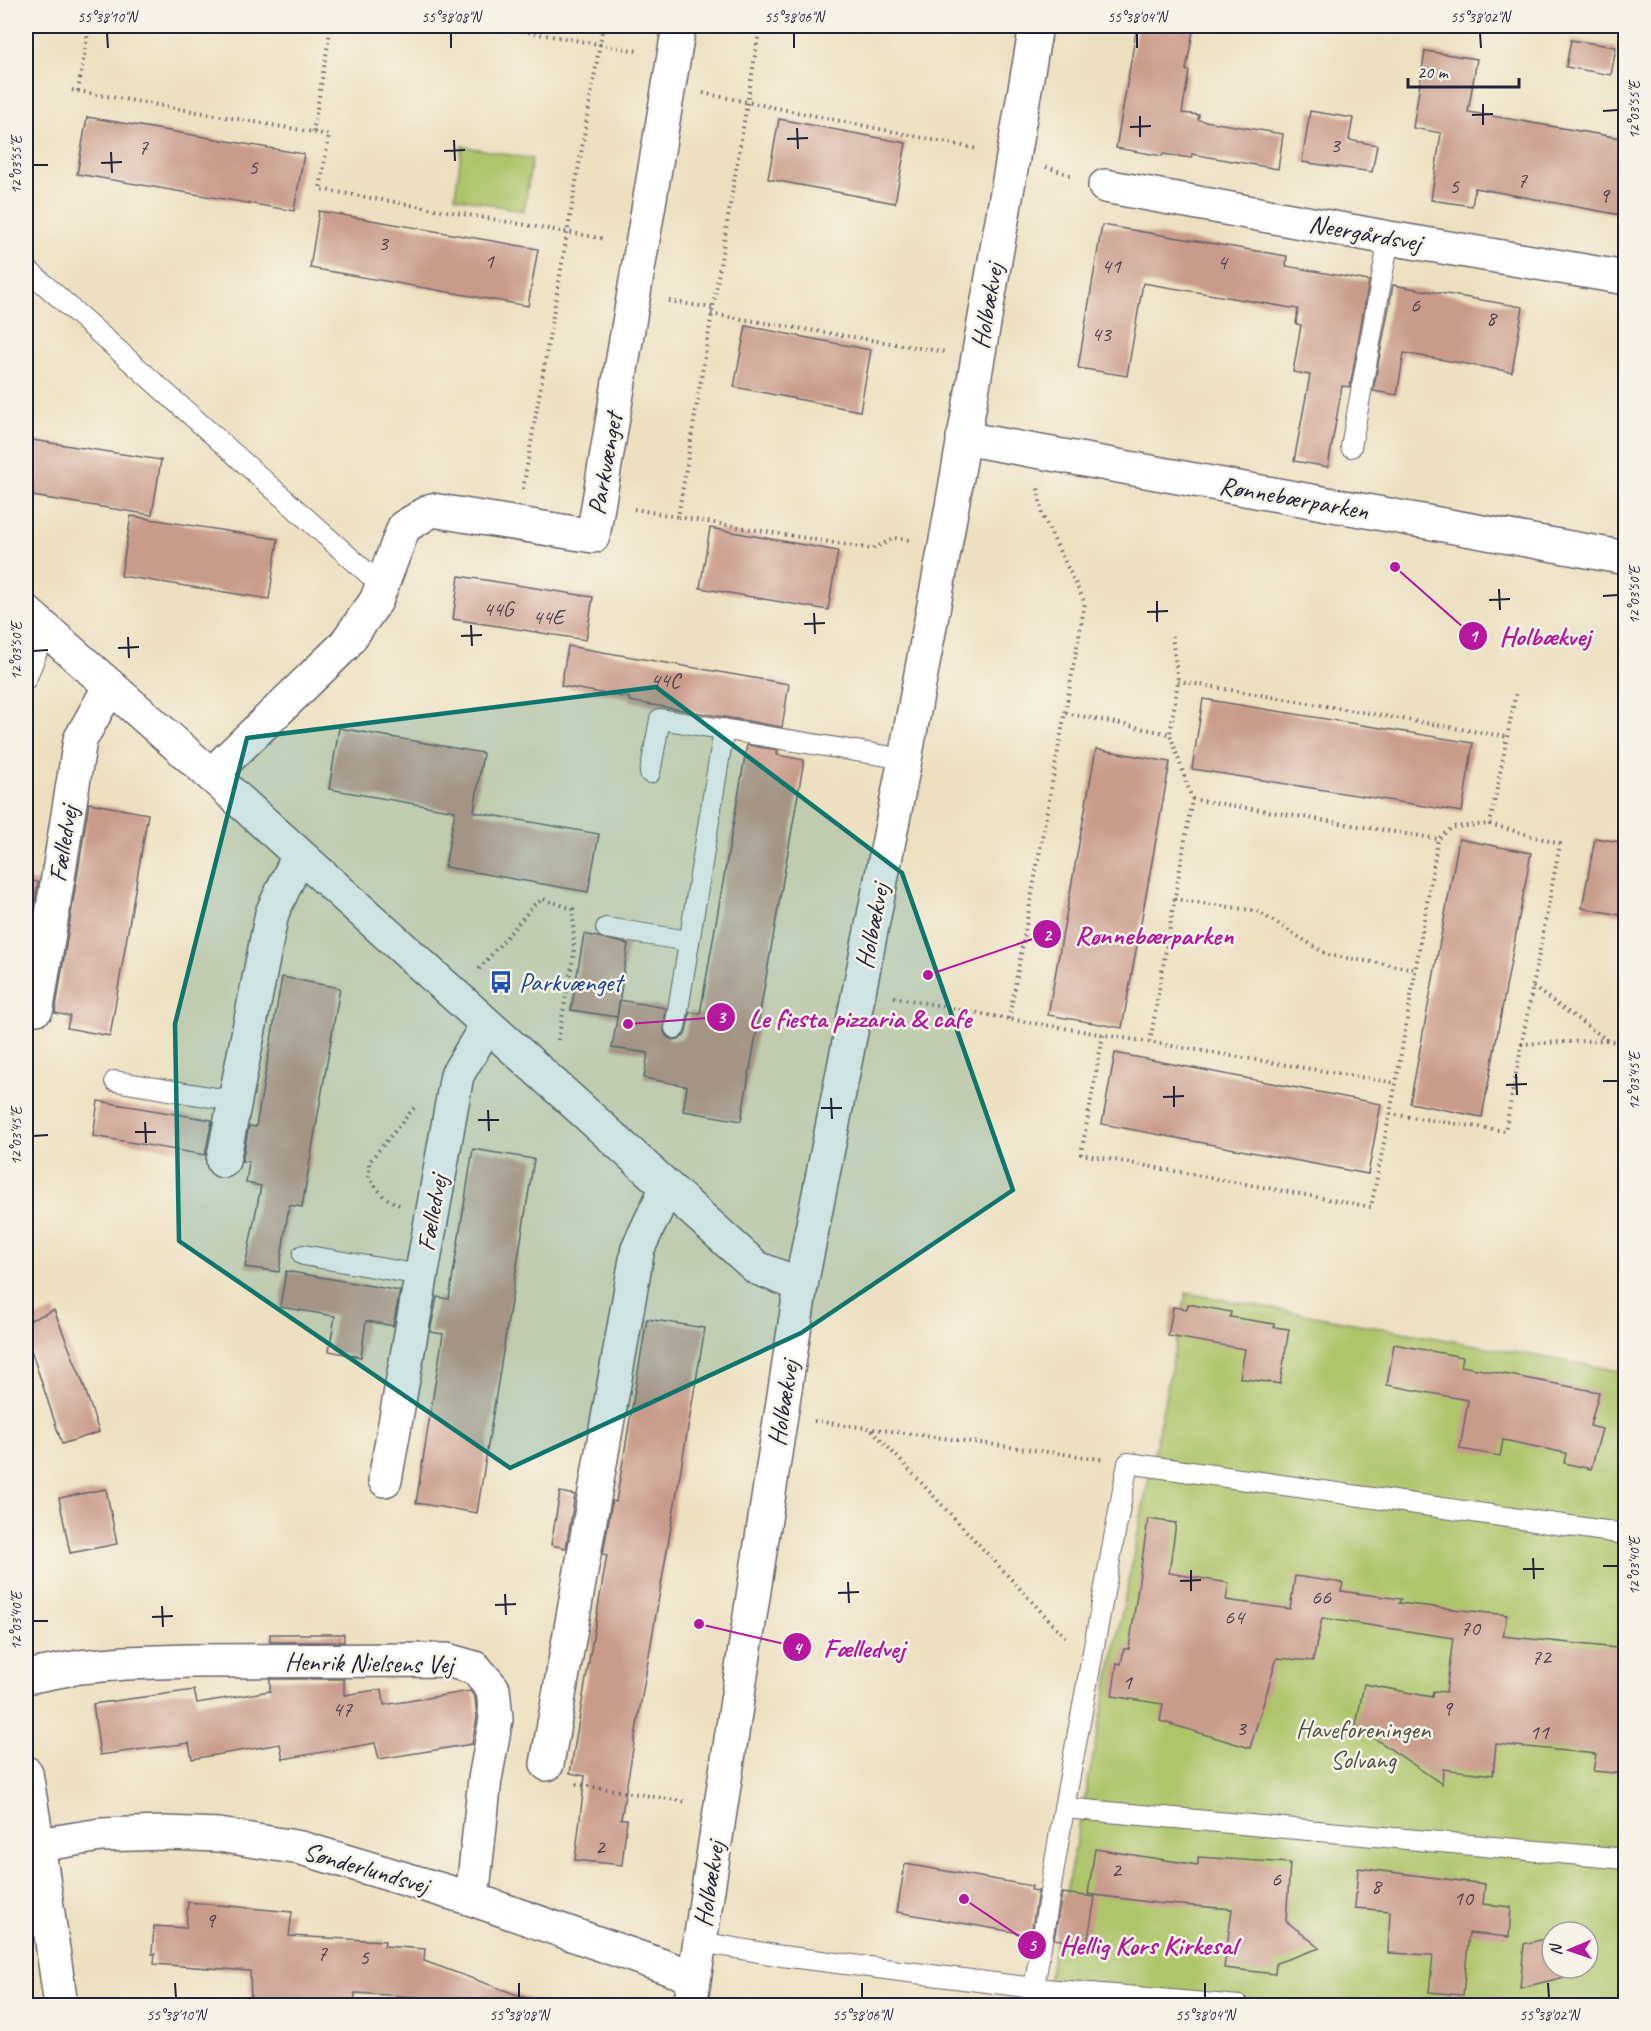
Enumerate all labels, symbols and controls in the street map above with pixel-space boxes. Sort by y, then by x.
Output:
text: 55°38'10"N [77,8,140,27]
text: 55°38'08"N [421,8,484,27]
text: 55°38'06"N [764,8,827,27]
text: 55°38'04"N [1107,8,1170,27]
text: 55°38'02"N [1450,8,1513,27]
scale bar [1408,51,1519,89]
text: 20 m [1417,61,1450,83]
text: 12°03'55"E [1625,79,1644,139]
house number: 3 [1330,131,1342,159]
house number: 7 [138,133,149,161]
text: 12°03'55"E [7,134,26,194]
house number: 5 [248,153,259,181]
house number: 7 [1517,166,1528,194]
house number: 5 [1449,172,1460,200]
house number: 9 [1599,181,1611,209]
street label: Neergårdsvej [1306,207,1427,260]
house number: 3 [378,229,390,257]
house number: 1 [484,247,495,275]
house number: 4 [1217,248,1229,276]
house number: 41 [1101,252,1122,280]
street label: Holbækvej [963,258,1011,351]
house number: 6 [1410,291,1421,319]
house number: 8 [1486,304,1498,332]
house number: 43 [1091,320,1113,348]
street label: Parkvænget [580,407,631,517]
street label: Rønnebærparken [1217,469,1371,527]
text: 12°03'50"E [1625,564,1644,624]
house number: 44G [483,595,516,623]
house number: 44E [532,603,567,631]
callout: Holbækvej [1458,614,1603,659]
text: Holbækvej [1499,619,1594,653]
text: 12°03'50"E [7,620,26,680]
text: 1 [1469,625,1479,647]
house number: 44C [650,666,683,694]
street label: Fælledvej [41,800,86,884]
street label: Holbækvej [848,878,897,972]
callout: Rønnebærparken [1032,912,1245,957]
text: Rønnebærparken [1075,918,1234,952]
text: 2 [1043,924,1053,946]
place label: Parkvænget [519,966,625,999]
bus stop icon: Parkvænget [488,969,514,995]
callout: Le fiesta pizzaria & cafe [706,995,983,1040]
text: Le fiesta pizzaria & cafe [749,1001,973,1035]
text: 3 [717,1006,727,1028]
text: 12°03'45"E [1625,1050,1644,1110]
text: 12°03'45"E [7,1105,26,1165]
street label: Fælledvej [409,1169,456,1254]
street label: Holbækvej [760,1355,806,1448]
text: 12°03'40"E [1625,1535,1644,1595]
house number: 66 [1311,1583,1332,1611]
text: 12°03'40"E [7,1590,26,1650]
house number: 64 [1224,1603,1246,1631]
house number: 70 [1460,1614,1482,1642]
callout: Fælledvej [782,1625,917,1670]
text: Fælledvej [823,1631,908,1665]
text: 4 [793,1637,803,1659]
house number: 72 [1531,1643,1553,1671]
street label: Henrik Nielsens Vej [285,1645,457,1681]
house number: 1 [1122,1668,1133,1696]
house number: 9 [1442,1694,1454,1722]
house number: 47 [332,1695,353,1723]
park label: Haveforeningen Solvang [1296,1713,1432,1776]
house number: 3 [1236,1714,1248,1742]
house number: 11 [1529,1718,1550,1746]
house number: 2 [595,1833,607,1861]
street label: Sønderlundsvej [300,1834,435,1902]
street label: Holbækvej [686,1836,732,1929]
house number: 2 [1111,1856,1123,1884]
house number: 6 [1271,1865,1282,1893]
house number: 8 [1371,1872,1383,1900]
house number: 10 [1453,1884,1475,1912]
house number: 9 [205,1906,217,1934]
north arrow [1540,1920,1600,1980]
callout: Hellig Kors Kirkesal [1017,1922,1248,1967]
text: Hellig Kors Kirkesal [1059,1928,1242,1962]
text: 5 [1028,1934,1038,1956]
house number: 7 [317,1939,328,1967]
text: N [1546,1942,1566,1956]
house number: 5 [359,1943,370,1971]
text: 55°38'10"N [146,2006,209,2025]
text: 55°38'08"N [489,2006,552,2025]
text: 55°38'06"N [832,2006,895,2025]
text: 55°38'04"N [1175,2006,1238,2025]
text: 55°38'02"N [1519,2006,1582,2025]

